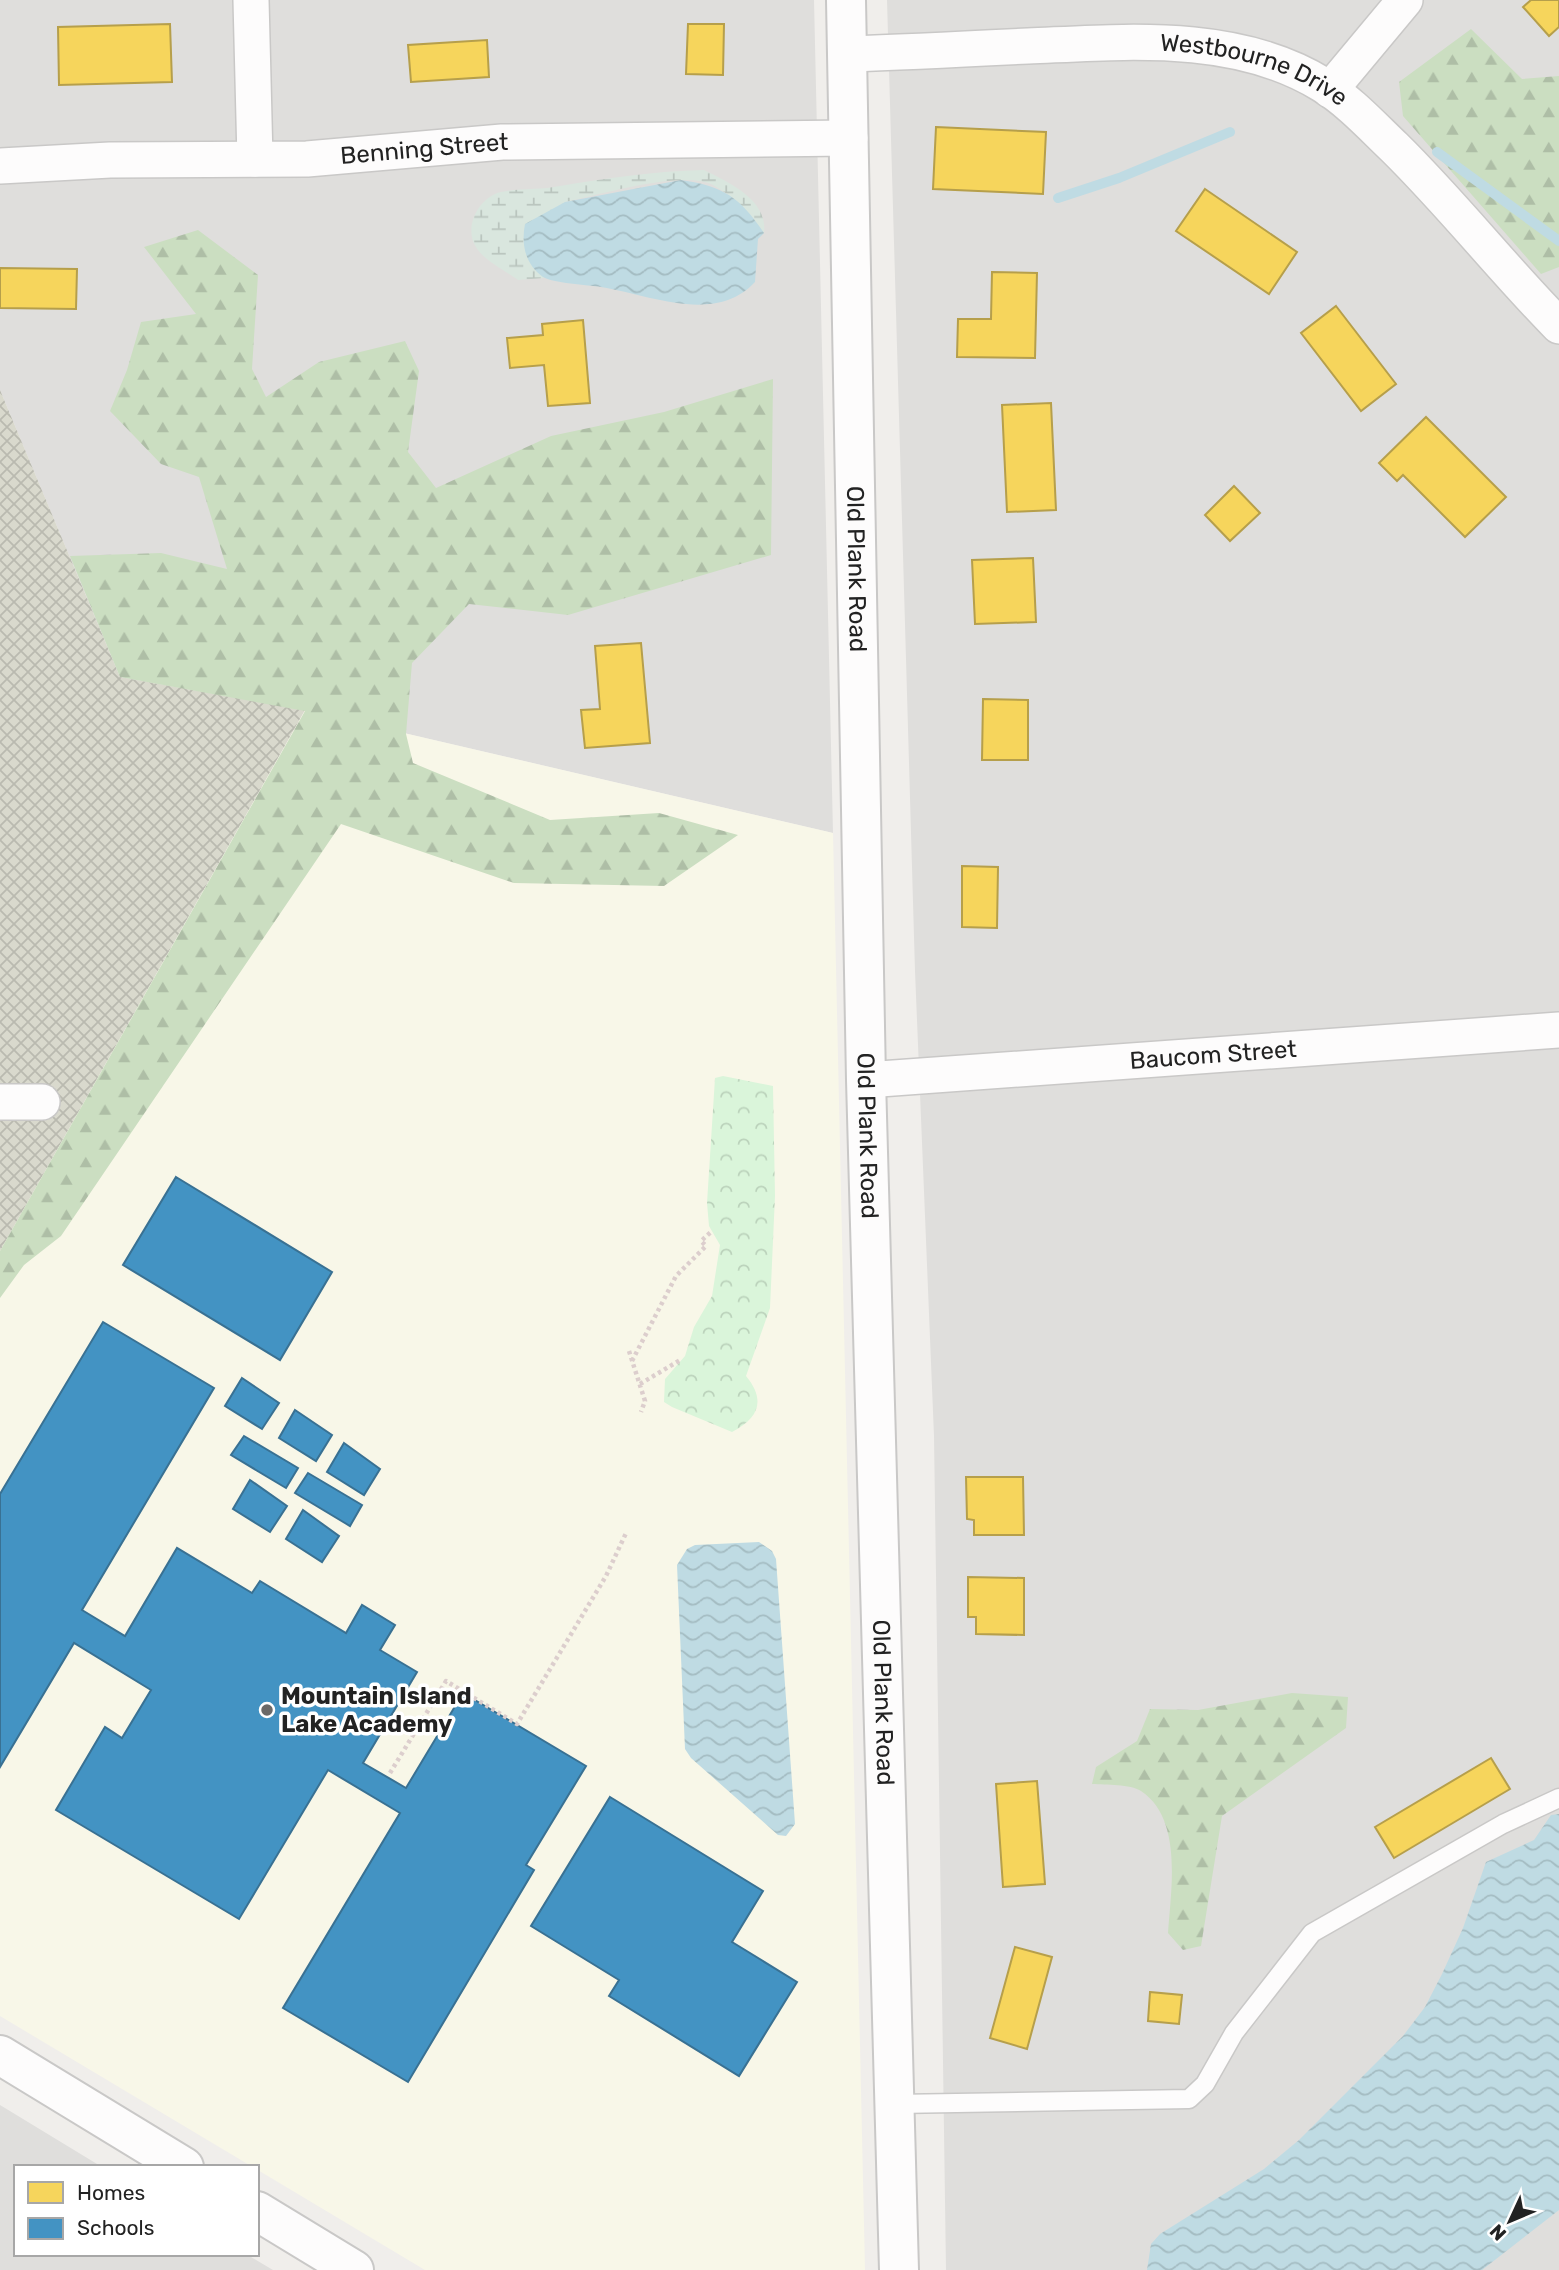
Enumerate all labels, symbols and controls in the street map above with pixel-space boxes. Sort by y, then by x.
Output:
street label: Westbourne Drive [1159,29,1353,112]
street label: Benning Street [339,128,509,170]
street label: Old Plank Road [841,486,872,652]
street label: Baucom Street [1129,1035,1298,1075]
street label: Old Plank Road [851,1052,884,1219]
street label: Old Plank Road [867,1619,900,1786]
place label: Mountain Island Lake Academy [281,1682,472,1738]
marker: Mountain Island Lake Academy [259,1702,275,1718]
legend [14,2165,259,2256]
text: Homes [77,2180,145,2205]
north arrow [1475,2186,1545,2256]
text: Schools [77,2215,154,2240]
text: N [1485,2220,1511,2245]

